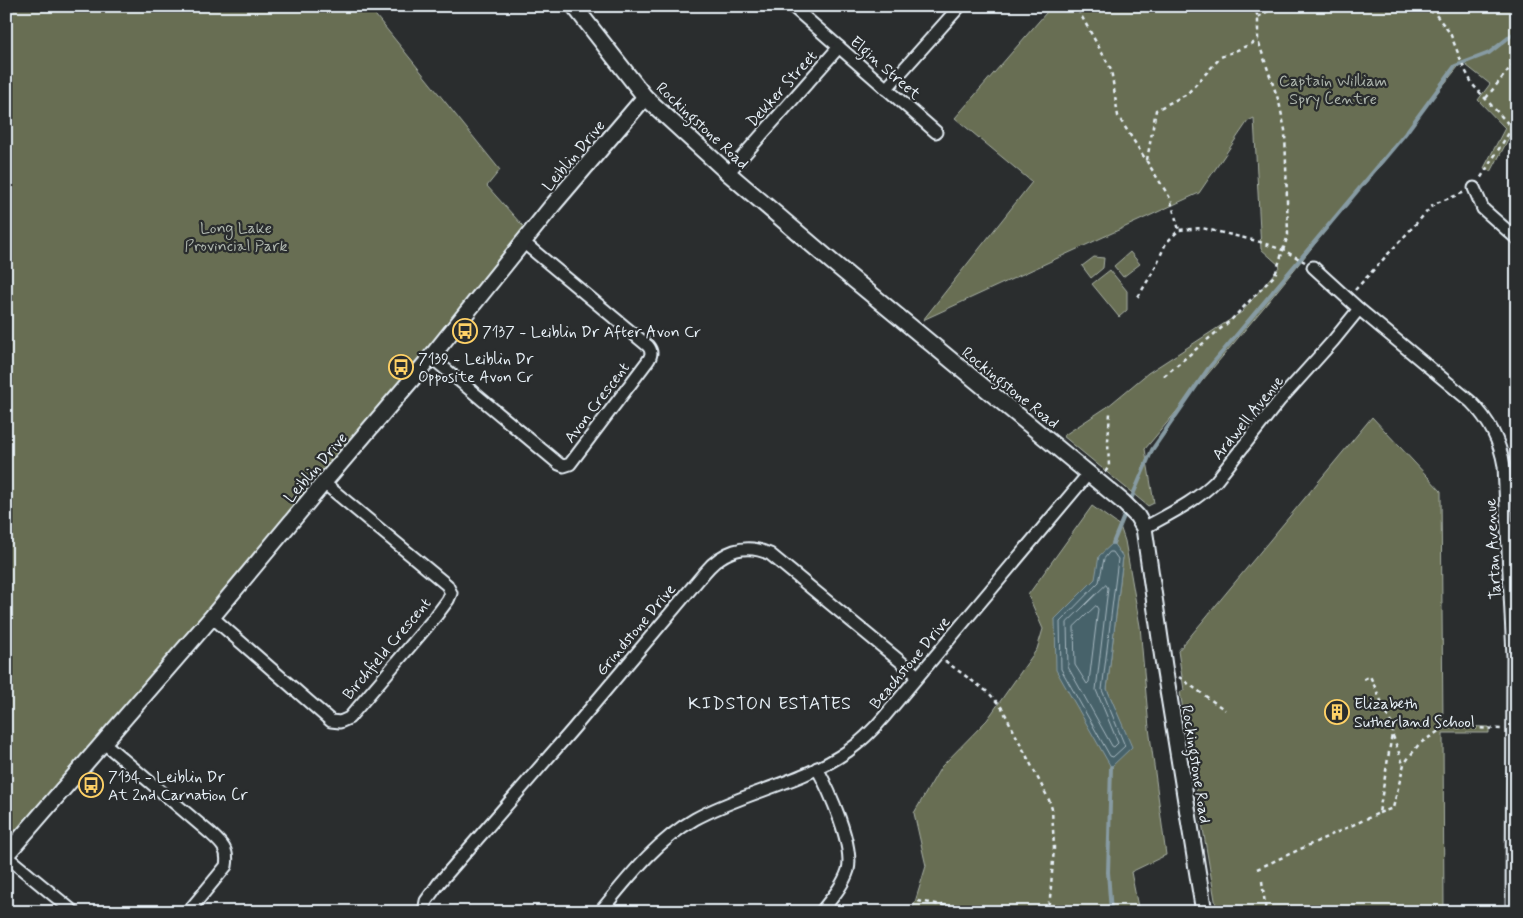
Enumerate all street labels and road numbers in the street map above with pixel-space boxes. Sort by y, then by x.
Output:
street label: Elgin Street [845,32,925,106]
street label: Dekker Street [742,46,822,132]
street label: Rockingstone Road [650,78,753,175]
street label: Leiblin Drive [538,116,610,196]
street label: Rockingstone Road [956,342,1063,435]
street label: Avon Crescent [560,358,635,448]
street label: Ardwell Avenue [1208,371,1289,465]
street label: Leiblin Drive [280,428,353,508]
street label: Tartan Avenue [1480,497,1507,600]
street label: Grindstone Drive [591,579,681,680]
street label: Birchfield Crescent [338,593,436,704]
street label: Beachstone Drive [865,612,955,714]
street label: Rockingstone Road [1175,704,1215,825]

